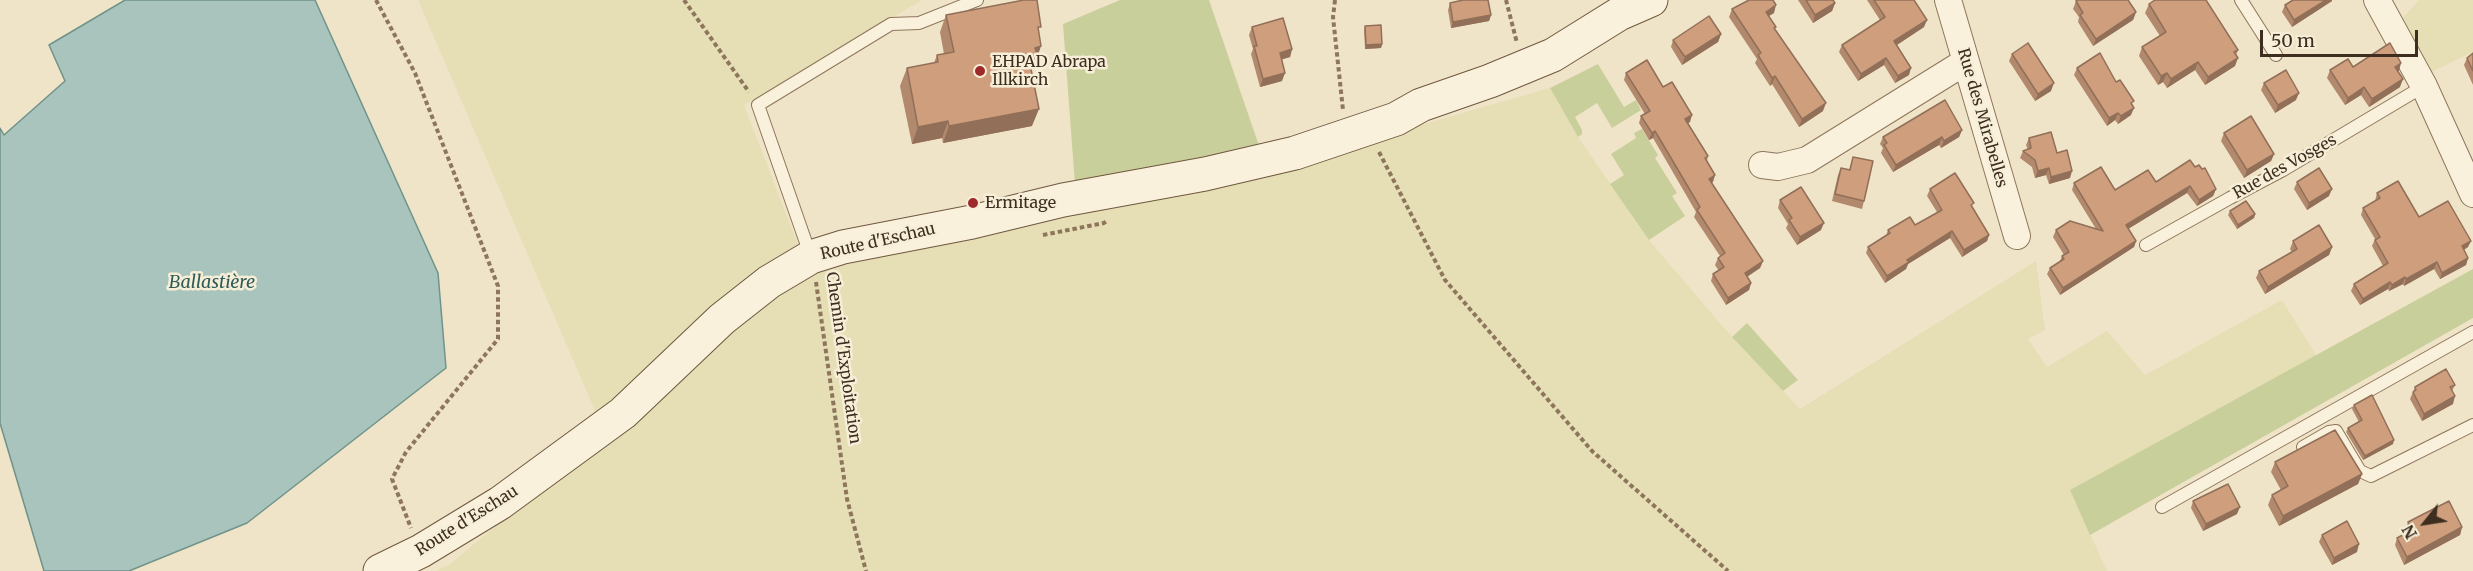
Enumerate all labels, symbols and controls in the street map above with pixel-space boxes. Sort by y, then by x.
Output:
scale bar [2263,18,2420,56]
text: 50 m [2271,29,2315,52]
street label: Rue des Mirabelles [1953,46,2011,190]
place label: EHPAD Abrapa Illkirch [992,52,1106,90]
marker: EHPAD Abrapa Illkirch [973,64,987,78]
street label: Rue des Vosges [2230,131,2340,203]
place label: Ermitage [985,193,1056,213]
marker: Ermitage [966,196,980,210]
street label: Route d'Eschau [819,219,937,265]
street label: Chemin d'Exploitation [821,271,865,445]
water label: Ballastière [169,272,255,294]
street label: Route d'Eschau [412,482,522,560]
north arrow [2395,493,2455,553]
text: N [2398,522,2421,542]

